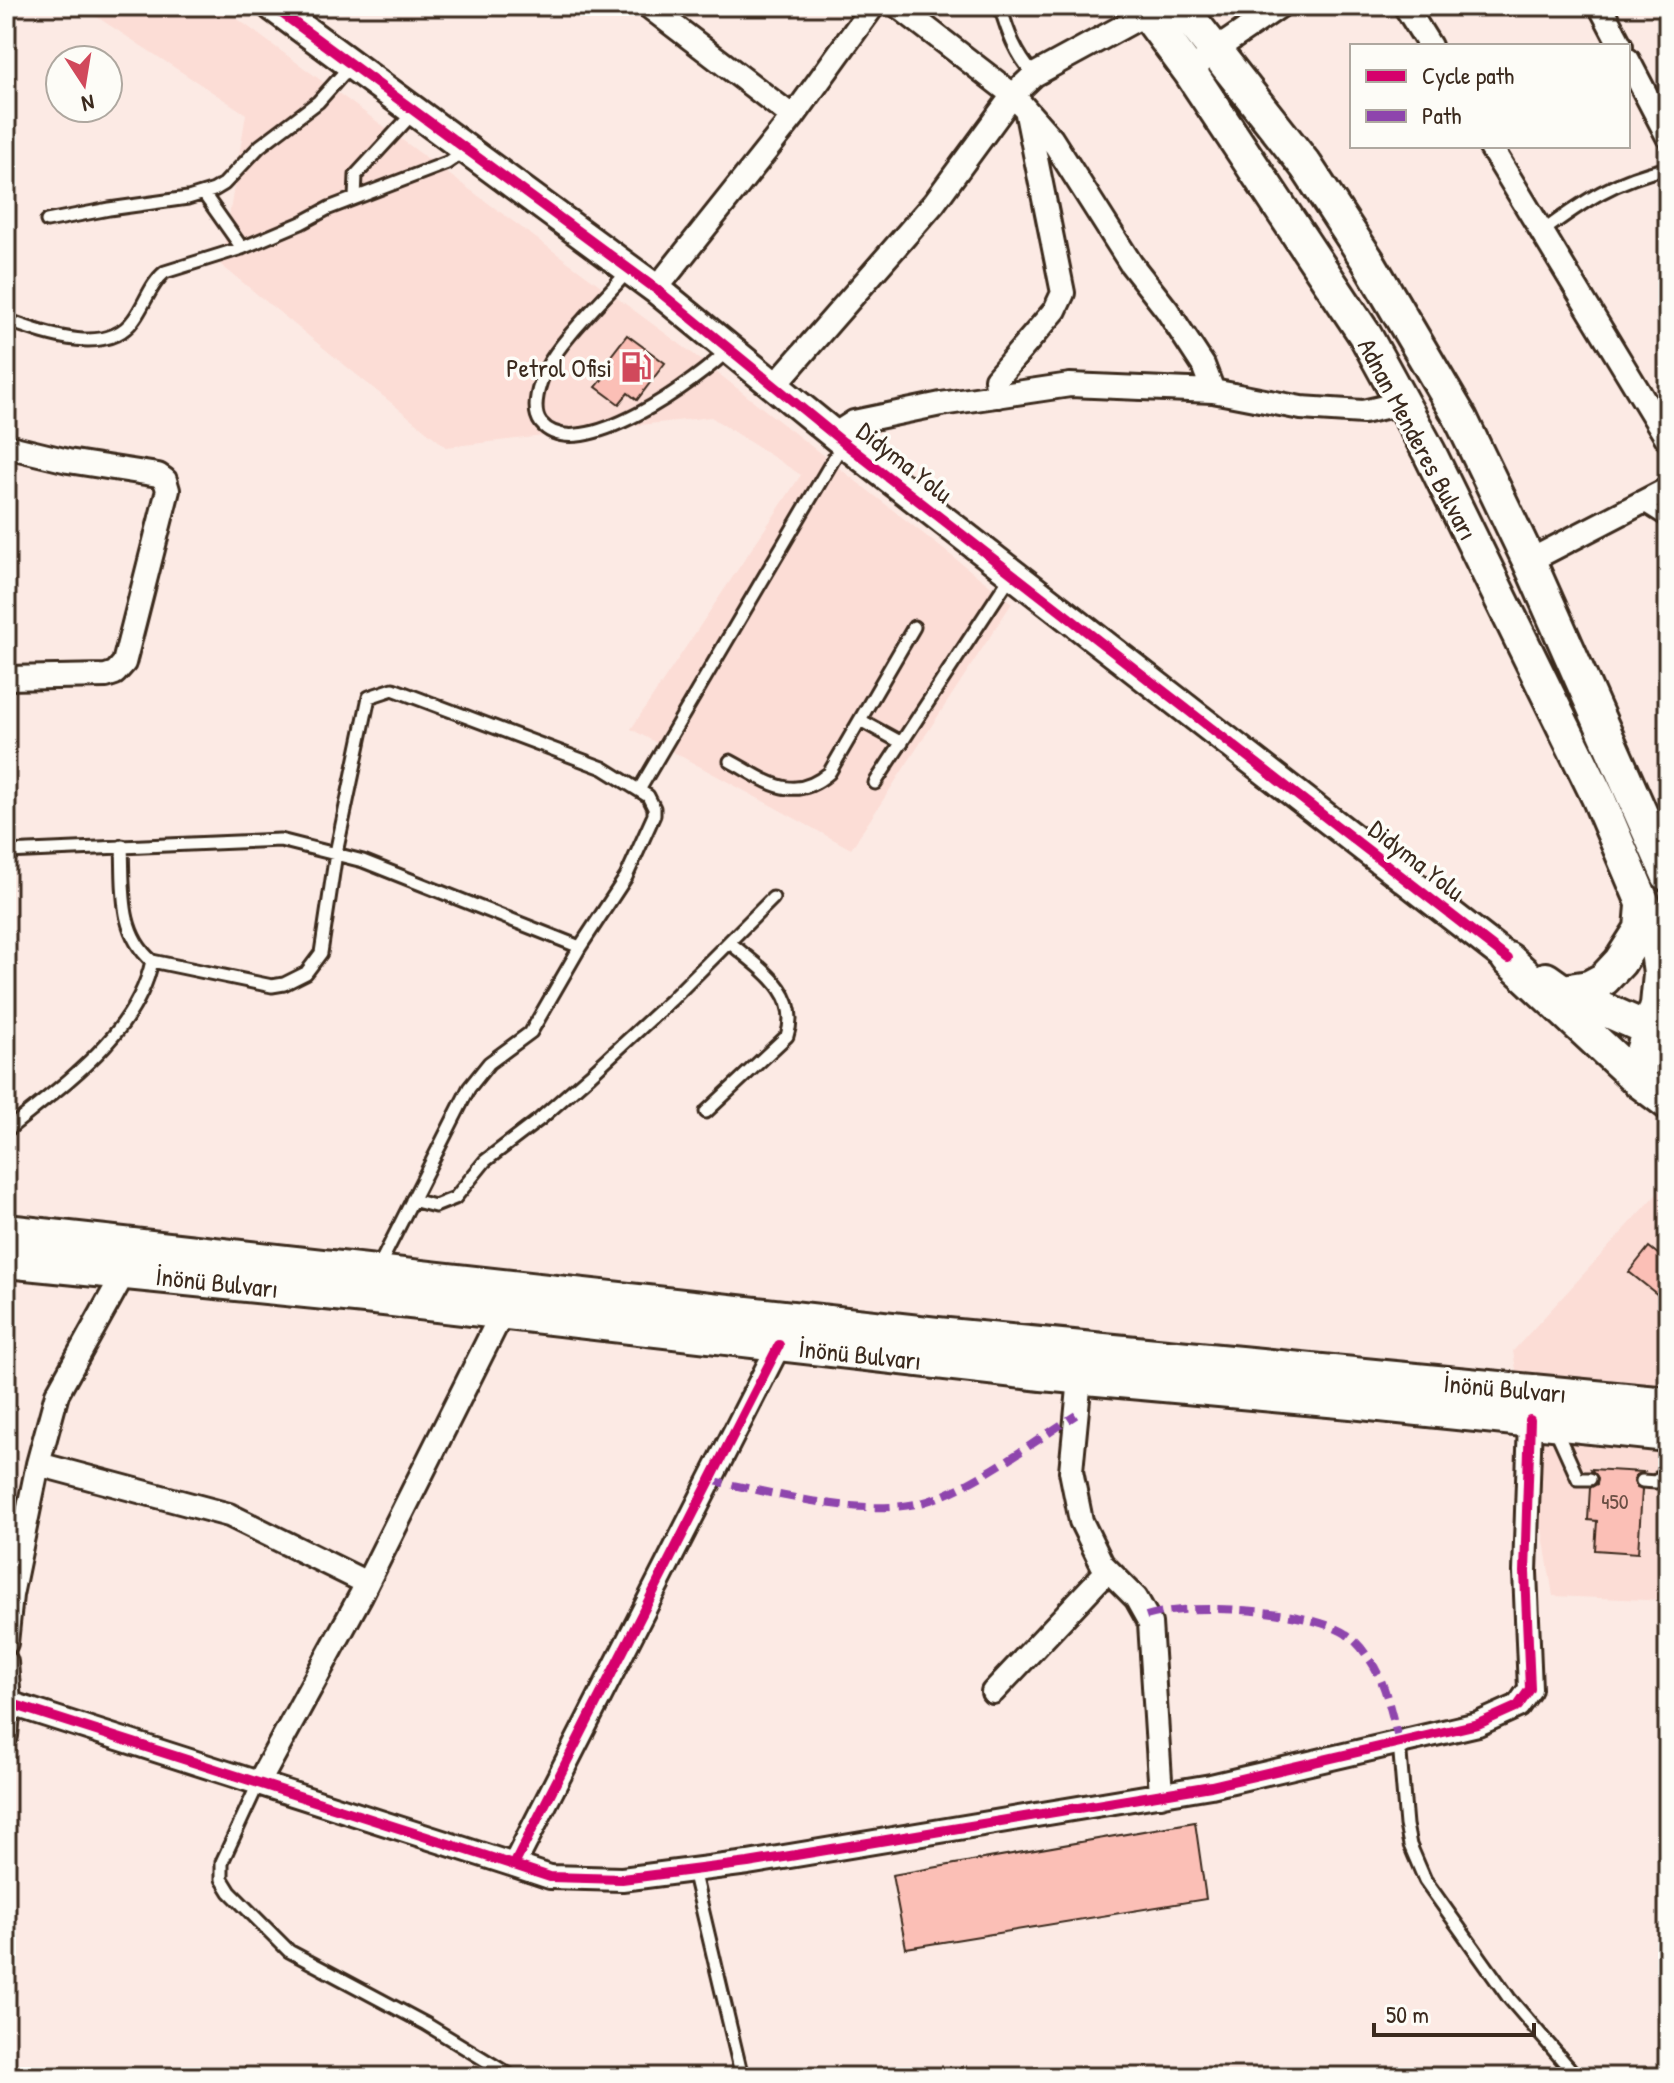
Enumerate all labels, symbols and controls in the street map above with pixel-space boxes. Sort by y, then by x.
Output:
north arrow [44,44,124,124]
legend [1350,44,1630,148]
text: Cycle path [1422,59,1514,91]
text: N [79,88,97,120]
text: Path [1422,99,1461,131]
street label: Adnan Menderes Bulvarı [1350,332,1486,546]
place label: Petrol Ofisi [506,350,612,385]
fuel station icon: Petrol Ofisi [619,350,653,384]
street label: Didyma Yolu [850,414,960,510]
street label: Didyma Yolu [1362,812,1472,908]
street label: İnönü Bulvarı [154,1258,280,1306]
street label: İnönü Bulvarı [797,1330,923,1378]
street label: İnönü Bulvarı [1442,1365,1568,1411]
house number: 450 [1601,1486,1629,1516]
scale bar [1374,1987,1534,2037]
text: 50 m [1386,1998,1429,2030]

